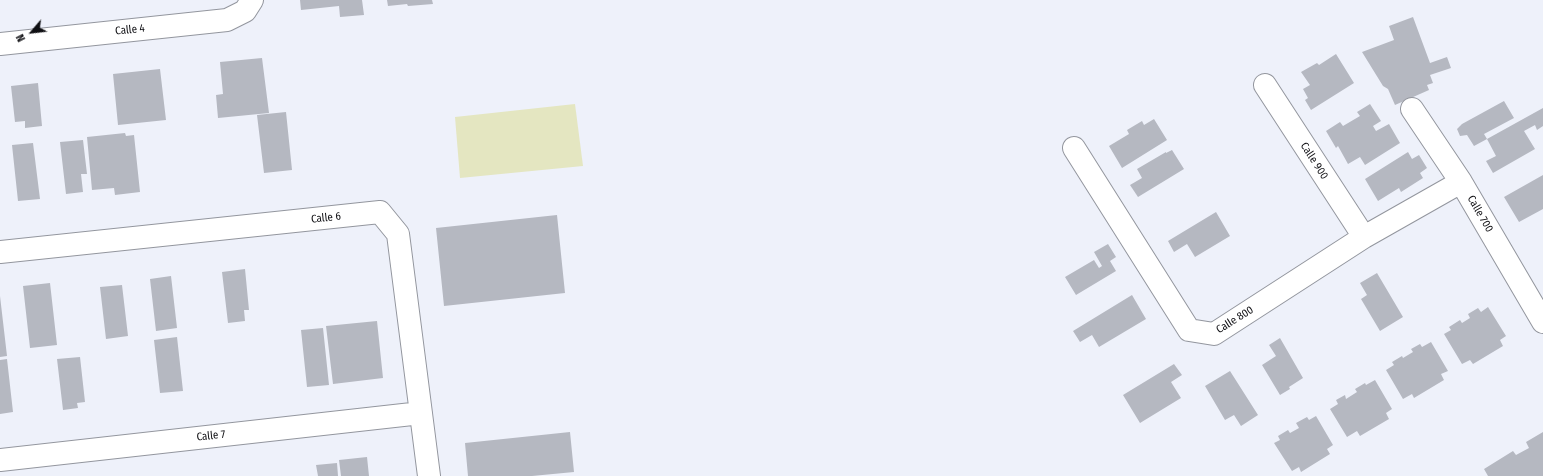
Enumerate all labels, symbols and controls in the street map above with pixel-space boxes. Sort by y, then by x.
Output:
north arrow [12,12,52,52]
street label: Calle 4 [114,22,146,38]
text: N [14,32,28,44]
street label: Calle 900 [1297,140,1331,182]
street label: Calle 700 [1464,193,1496,235]
street label: Calle 6 [310,210,342,226]
street label: Calle 800 [1214,303,1256,337]
street label: Calle 7 [196,428,226,444]

